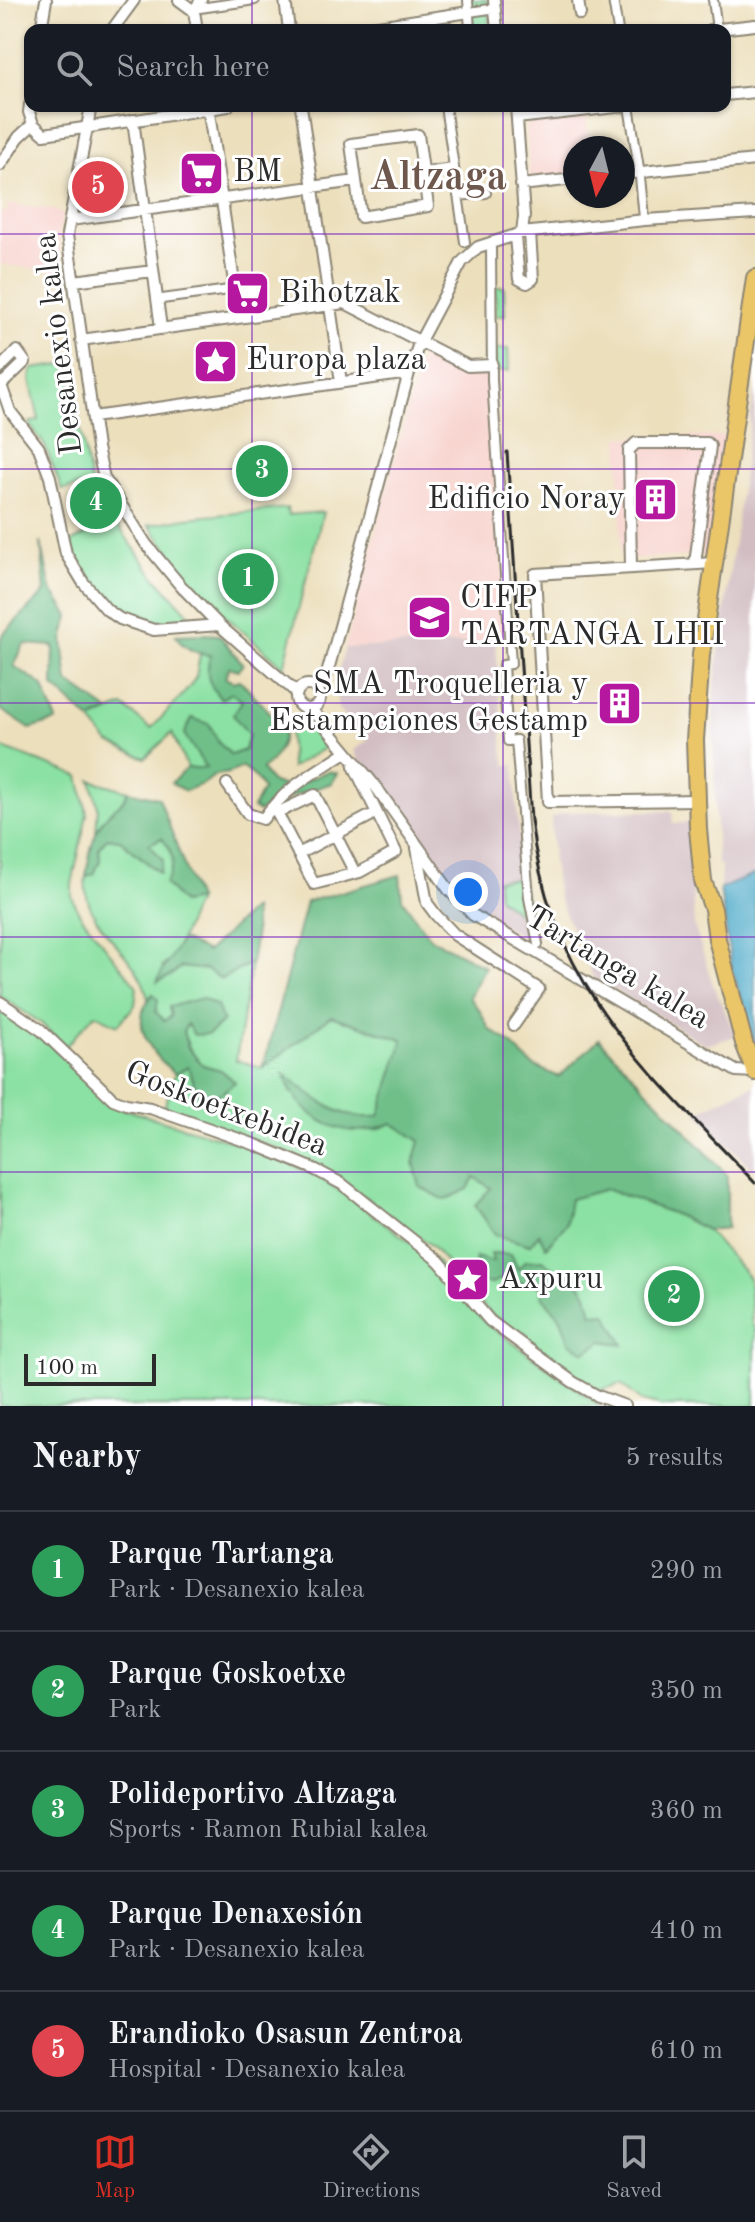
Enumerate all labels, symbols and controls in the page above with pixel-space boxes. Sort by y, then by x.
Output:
search box [24,24,731,112]
icon: search [52,46,96,90]
text: Search here [116,53,270,83]
north arrow [563,136,635,208]
supermarket icon: BM [178,149,226,197]
pin: 5 [72,157,124,217]
place label: BM [233,157,282,189]
district label: Altzaga [369,159,507,199]
street label: Desanexio kalea [31,231,89,457]
supermarket icon: Bihotzak [224,270,272,318]
place label: Bihotzak [279,278,401,310]
place icon: Europa plaza [191,337,239,385]
place label: Europa plaza [246,345,427,377]
pin: 3 [236,441,288,501]
pin: 4 [70,473,122,533]
building icon: Edificio Noray [632,476,680,524]
place label: Edificio Noray [427,484,625,516]
pin: 1 [222,549,274,609]
place label: CIFP TARTANGA LHII [460,583,724,652]
school or university icon: CIFP TARTANGA LHII [405,593,453,641]
place label: SMA Troquelleria y Estampciones Gestamp [269,669,588,738]
building icon: SMA Troquelleria y Estampciones Gestamp [595,679,643,727]
your location [448,872,488,912]
street label: Tartanga kalea [520,902,715,1036]
street label: Goskoetxebidea [120,1057,332,1163]
place icon: Axpuru [443,1256,491,1304]
place label: Axpuru [498,1264,603,1296]
pin: 2 [648,1266,700,1326]
scale bar [24,1350,156,1386]
text: 100 m [36,1357,98,1379]
text: Nearby [32,1441,142,1475]
text: 5 results [625,1445,723,1471]
text: Parque Tartanga [108,1540,334,1570]
text: 1 [50,1558,66,1584]
text: 290 m [650,1558,723,1584]
text: Park · Desanexio kalea [108,1577,365,1603]
text: Parque Goskoetxe [108,1660,346,1690]
text: 2 [50,1678,66,1704]
text: 350 m [650,1678,723,1704]
text: Park [108,1697,162,1723]
text: Polideportivo Altzaga [108,1780,397,1810]
text: 3 [50,1798,66,1824]
text: 360 m [650,1798,723,1824]
text: Sports · Ramon Rubial kalea [108,1817,428,1843]
text: Parque Denaxesión [108,1900,363,1930]
text: 4 [50,1918,66,1944]
text: 410 m [650,1918,723,1944]
text: Park · Desanexio kalea [108,1937,365,1963]
text: Erandioko Osasun Zentroa [108,2020,463,2050]
text: 5 [50,2038,66,2064]
text: 610 m [650,2038,723,2064]
text: Hospital · Desanexio kalea [108,2057,405,2083]
tab: Map [93,2130,137,2205]
tab: Directions [323,2130,420,2205]
tab: Saved [606,2130,662,2205]

